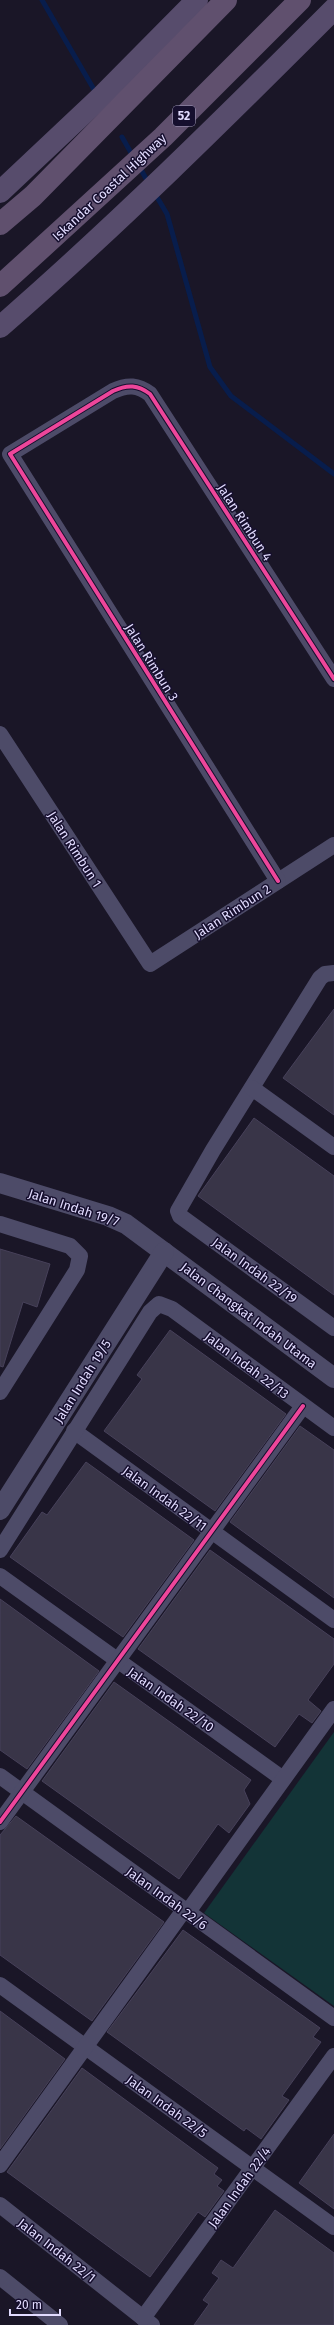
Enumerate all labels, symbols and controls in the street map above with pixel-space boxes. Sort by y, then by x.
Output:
road number: 52 [173,106,195,126]
street label: Iskandar Coastal Highway [49,130,170,244]
street label: Jalan Rimbun 4 [214,481,275,564]
street label: Jalan Rimbun 3 [122,621,181,704]
street label: Jalan Rimbun 1 [44,809,105,890]
street label: Jalan Rimbun 2 [191,881,273,942]
street label: Jalan Indah 19/7 [27,1186,121,1229]
street label: Jalan Indah 22/19 [209,1235,300,1306]
street label: Jalan Changkat Indah Utama [178,1259,320,1371]
street label: Jalan Indah 22/13 [202,1329,292,1402]
street label: Jalan Indah 19/5 [51,1337,114,1426]
street label: Jalan Indah 22/11 [120,1463,210,1534]
street label: Jalan Indah 22/10 [125,1664,217,1735]
street label: Jalan Indah 22/6 [123,1864,210,1933]
street label: Jalan Indah 22/5 [123,2072,210,2141]
street label: Jalan Indah 22/4 [205,2144,274,2231]
street label: Jalan Indah 22/1 [15,2215,99,2285]
scale bar [10,2291,60,2317]
text: 20 m [16,2298,42,2312]

